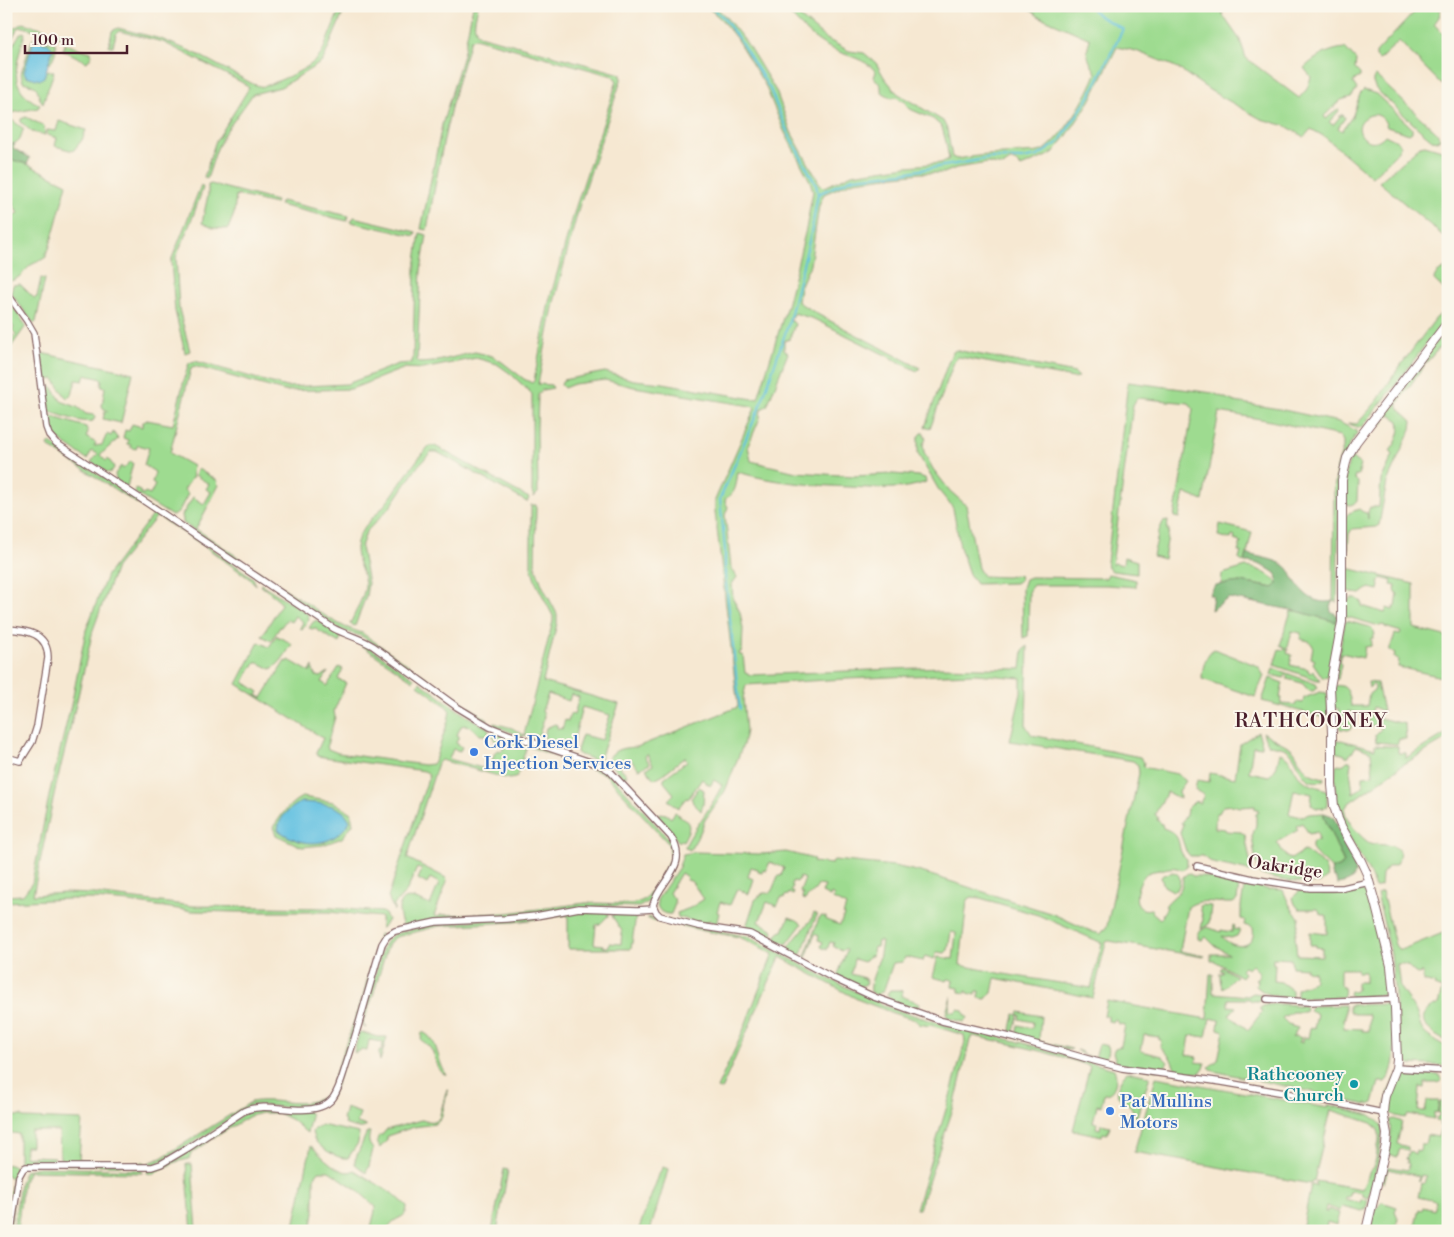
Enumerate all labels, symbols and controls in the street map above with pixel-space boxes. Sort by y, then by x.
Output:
scale bar [25,22,128,54]
text: 100 m [32,31,74,50]
district label: RATHCOONEY [1234,709,1388,734]
place label: Cork Diesel Injection Services [484,731,632,775]
marker: Cork Diesel Injection Services [468,746,480,758]
street label: Oakridge [1246,850,1324,884]
place label: Rathcooney Church [1247,1063,1344,1107]
marker: Rathcooney Church [1348,1078,1360,1090]
place label: Pat Mullins Motors [1120,1090,1212,1134]
marker: Pat Mullins Motors [1104,1105,1116,1117]

